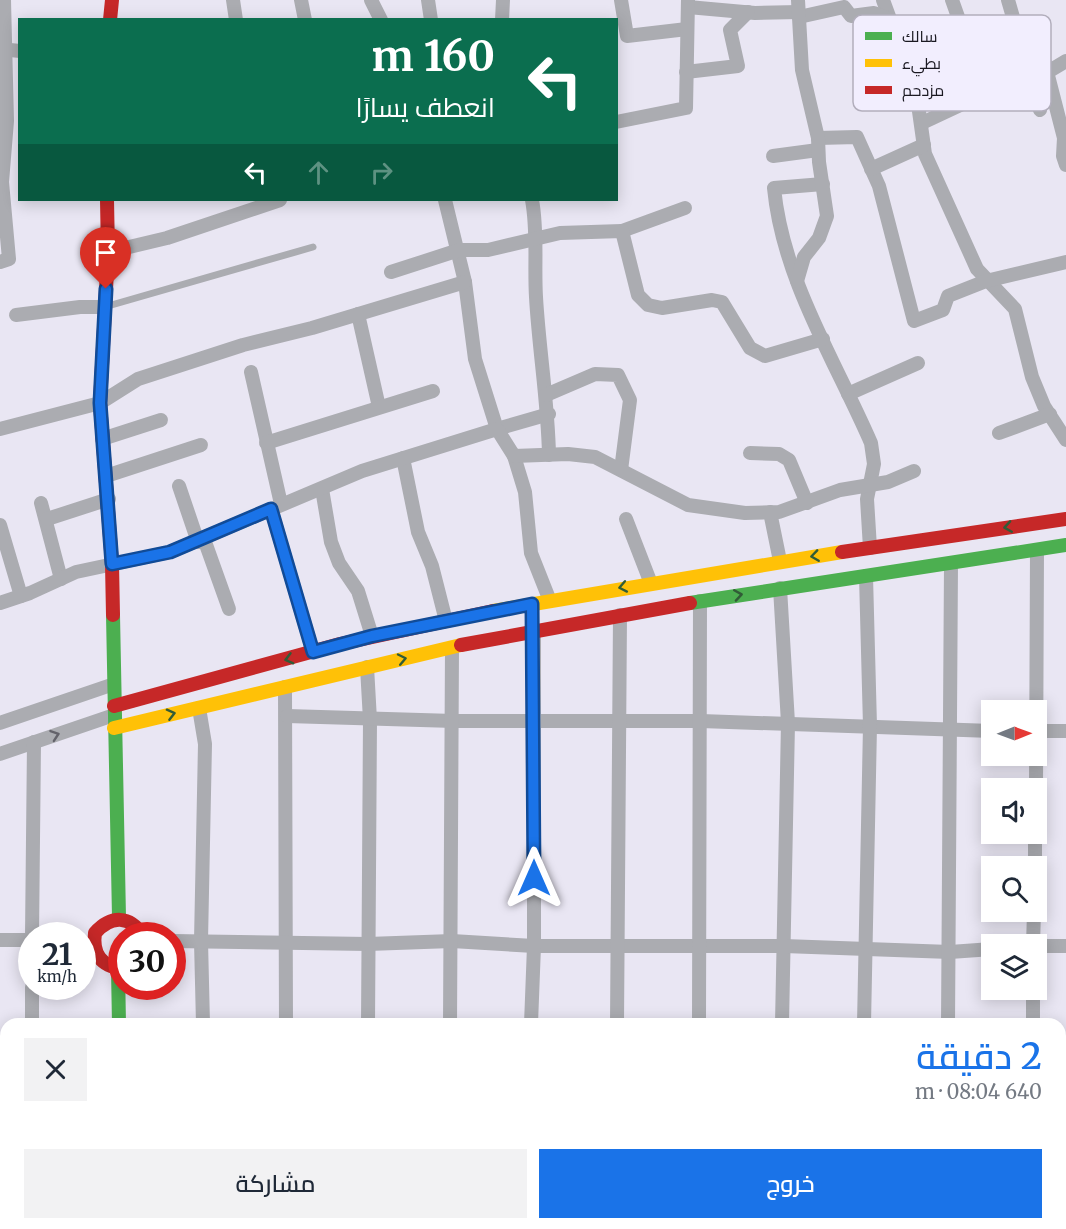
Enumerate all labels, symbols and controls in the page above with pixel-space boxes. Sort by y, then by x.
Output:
legend [853,15,1051,111]
text: سالك [902,26,937,46]
text: 160 m [371,30,495,82]
icon: left [516,42,594,120]
text: بطيء [902,53,941,77]
text: مزدحم [902,80,944,102]
text: انعطف يسارًا [355,90,495,124]
icon: left [239,156,272,189]
icon: ahead [302,156,335,189]
icon: right [365,156,398,189]
pin [80,227,131,289]
icon: arrive [89,236,122,269]
one-way arrow [1004,521,1013,533]
one-way arrow [811,550,820,562]
one-way arrow [618,580,628,593]
one-way arrow [732,589,742,602]
one-way arrow [284,651,294,664]
one-way arrow [397,654,407,667]
north arrow [981,700,1047,766]
map controls [981,700,1047,1000]
one-way arrow [166,709,176,722]
one-way arrow [49,730,60,742]
button: sound [981,778,1047,844]
position arrow [502,846,566,910]
button: search [981,856,1047,922]
speed limit sign: 30 [108,922,186,1000]
button: layers [981,934,1047,1000]
text: 21 [42,935,72,973]
text: km/h [37,967,77,986]
text: 2 دقيقة [916,1034,1042,1079]
button: close [24,1038,87,1101]
text: 640 m · 08:04 [915,1079,1042,1104]
button: مشاركة [24,1149,527,1218]
button: خروج [539,1149,1042,1218]

